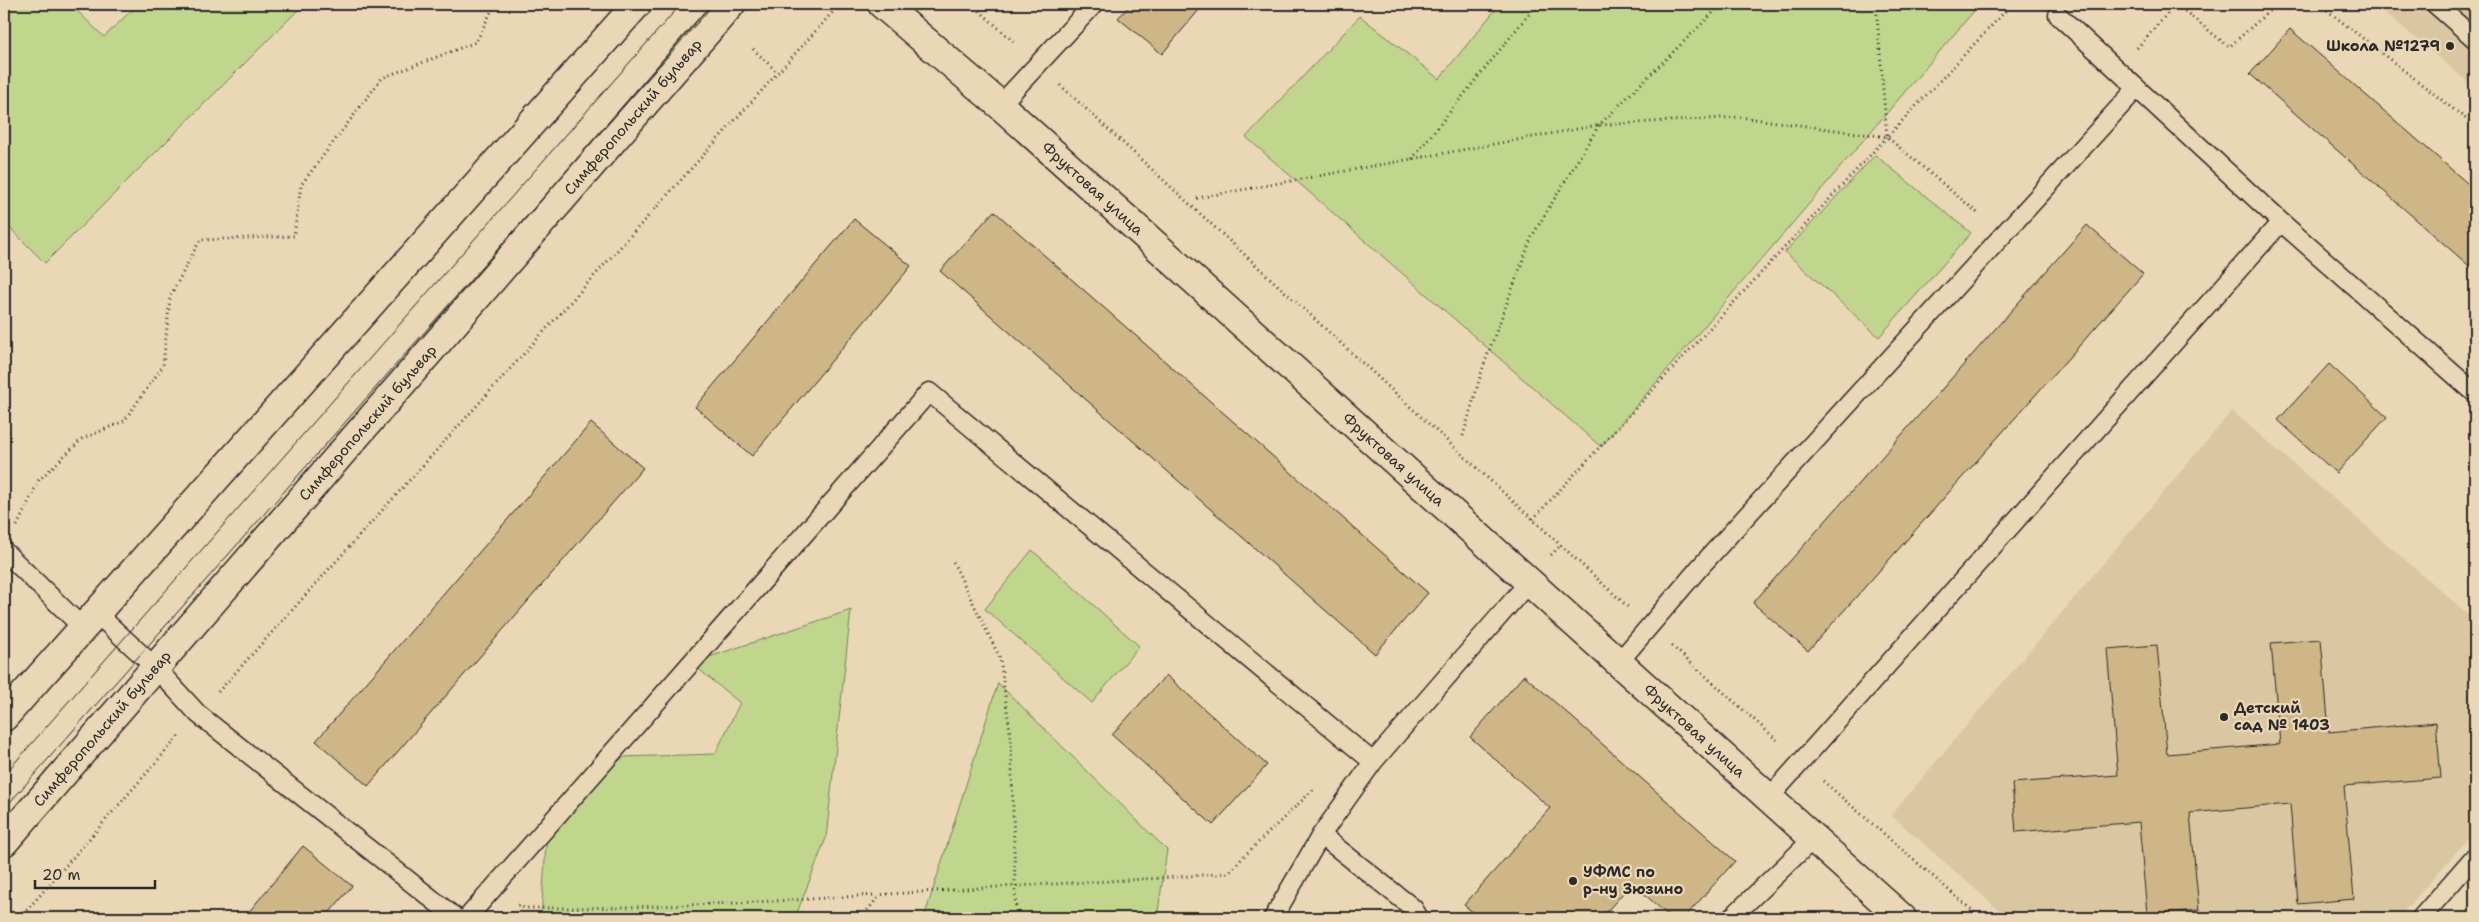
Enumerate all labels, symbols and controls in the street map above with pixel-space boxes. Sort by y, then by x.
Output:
street label: Симферопольский бульвар [560,35,706,199]
place label: Школа №1279 [2326,36,2440,56]
marker: Школа №1279 [2444,40,2456,52]
street label: Фруктовая улица [1037,137,1148,240]
street label: Симферопольский бульвар [294,340,441,505]
street label: Фруктовая улица [1338,408,1449,511]
street label: Симферопольский бульвар [29,646,176,811]
street label: Фруктовая улица [1639,680,1750,782]
place label: Детский сад № 1403 [2234,698,2330,735]
marker: Детский сад № 1403 [2218,711,2230,723]
scale bar [35,857,155,889]
place label: УФМС по р-ну Зюзино [1583,862,1684,899]
text: 20 m [42,865,81,885]
marker: УФМС по р-ну Зюзино [1567,875,1579,887]

